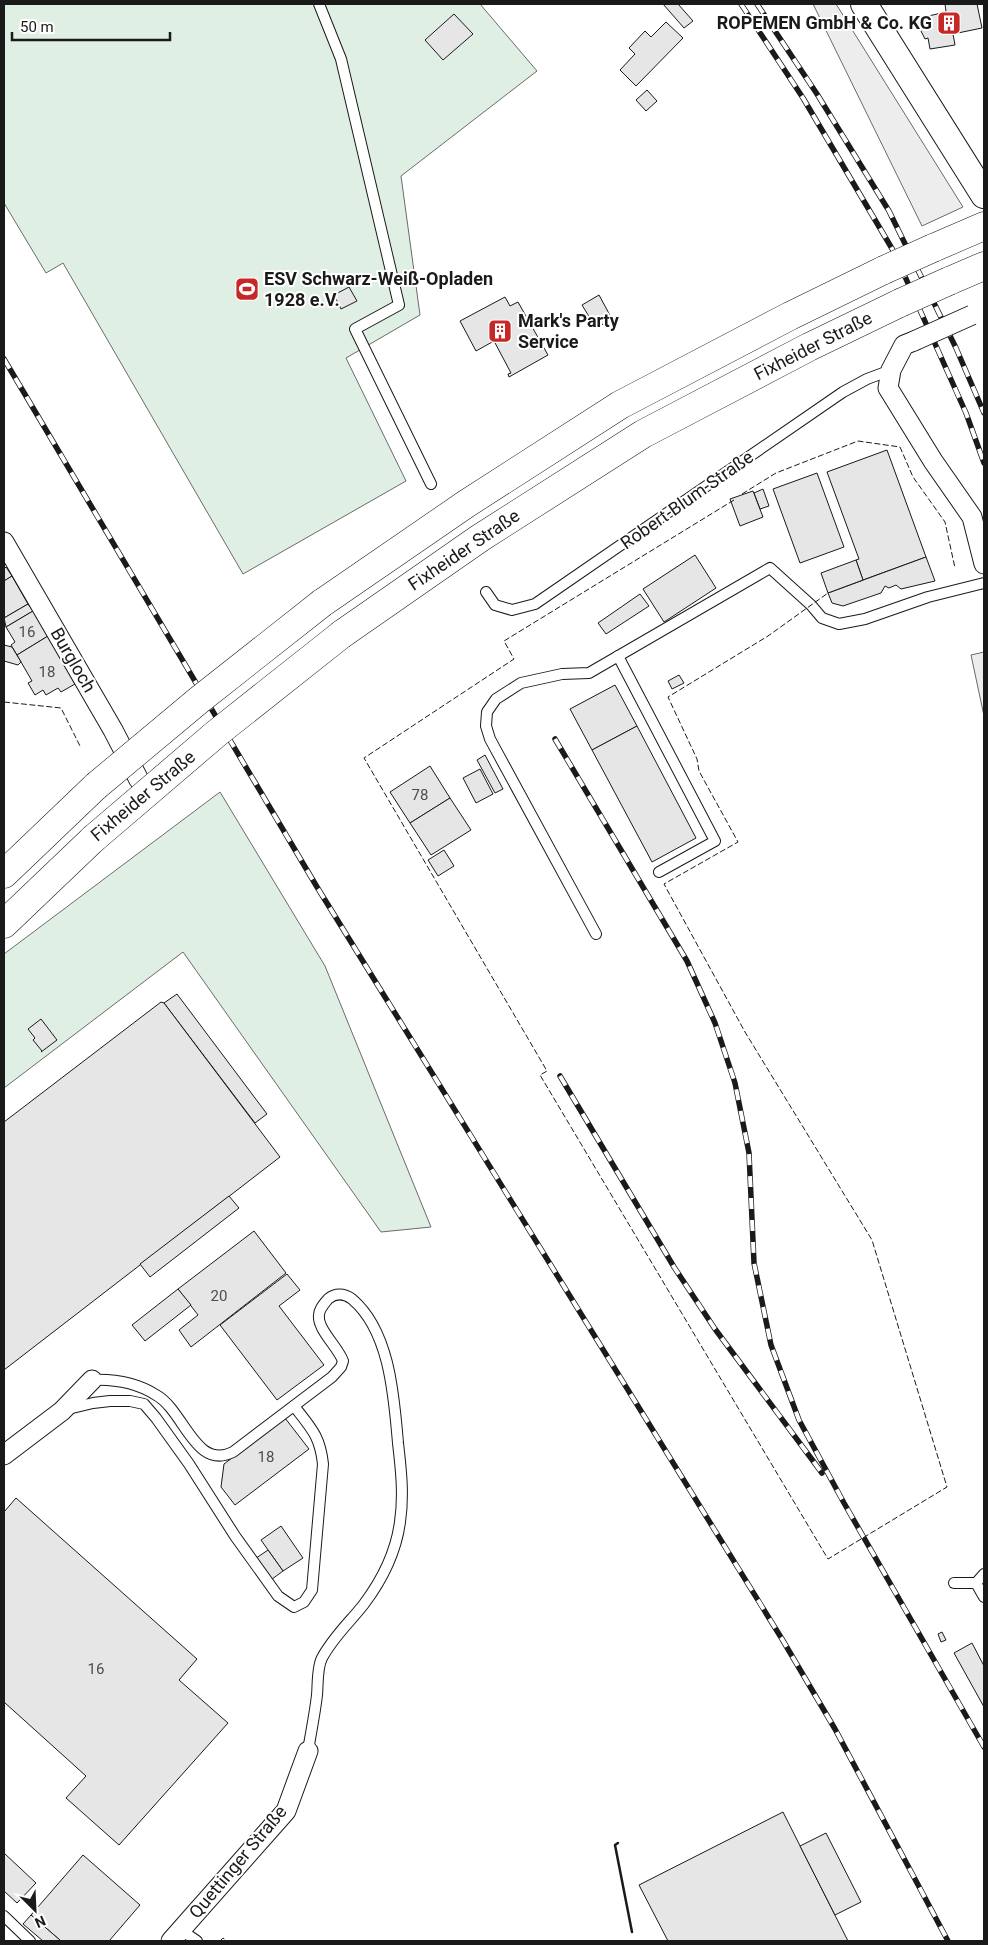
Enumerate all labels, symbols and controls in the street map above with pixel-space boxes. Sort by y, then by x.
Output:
scale bar [12,10,170,42]
building icon: ROPEMEN GmbH & Co. KG [936,10,962,36]
place label: ROPEMEN GmbH & Co. KG [717,12,932,33]
text: 50 m [20,18,54,36]
place label: ESV Schwarz-Weiß-Opladen 1928 e.V. [264,268,493,310]
sports icon: ESV Schwarz-Weiß-Opladen 1928 e.V. [234,276,260,302]
street label: Fixheider Straße [750,307,875,384]
place label: Mark's Party Service [518,310,620,352]
building icon: Mark's Party Service [487,318,513,344]
street label: Robert-Blum-Straße [616,446,757,553]
street label: Fixheider Straße [404,505,523,595]
house number: 16 [19,623,35,641]
street label: Burgloch [47,624,100,696]
house number: 18 [39,663,55,681]
street label: Fixheider Straße [86,746,199,845]
house number: 78 [412,786,428,804]
house number: 20 [211,1287,227,1305]
house number: 18 [258,1448,274,1466]
house number: 16 [88,1660,104,1678]
street label: Quettinger Straße [184,1801,291,1922]
north arrow [10,1885,60,1935]
text: N [33,1913,48,1931]

